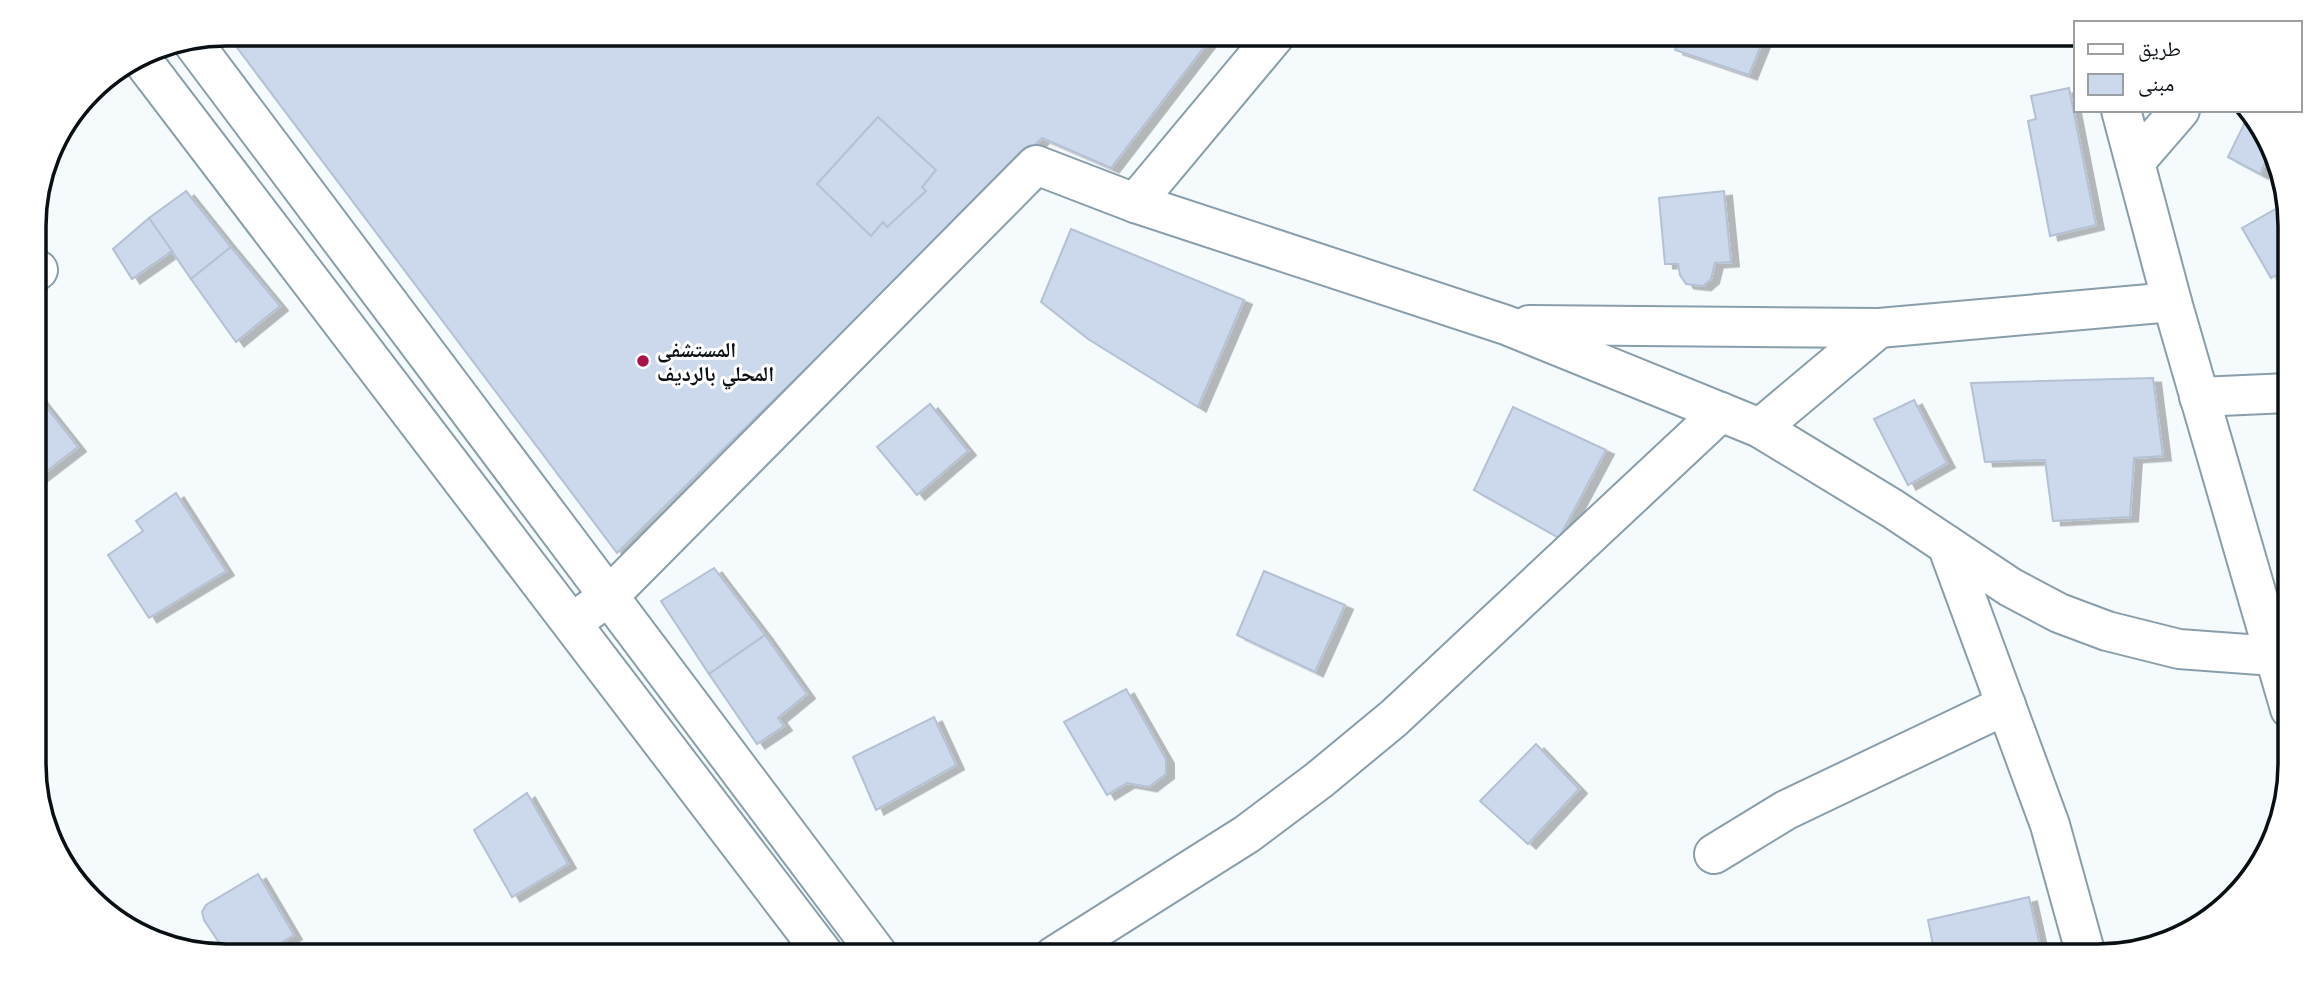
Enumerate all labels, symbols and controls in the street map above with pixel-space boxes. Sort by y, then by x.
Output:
legend [2074,21,2302,112]
text: طريق [2138,36,2181,62]
text: مبنى [2138,71,2174,97]
place label: المستشفى المحلي بالرديف [657,337,774,390]
marker: المستشفى المحلي بالرديف [635,353,651,369]

